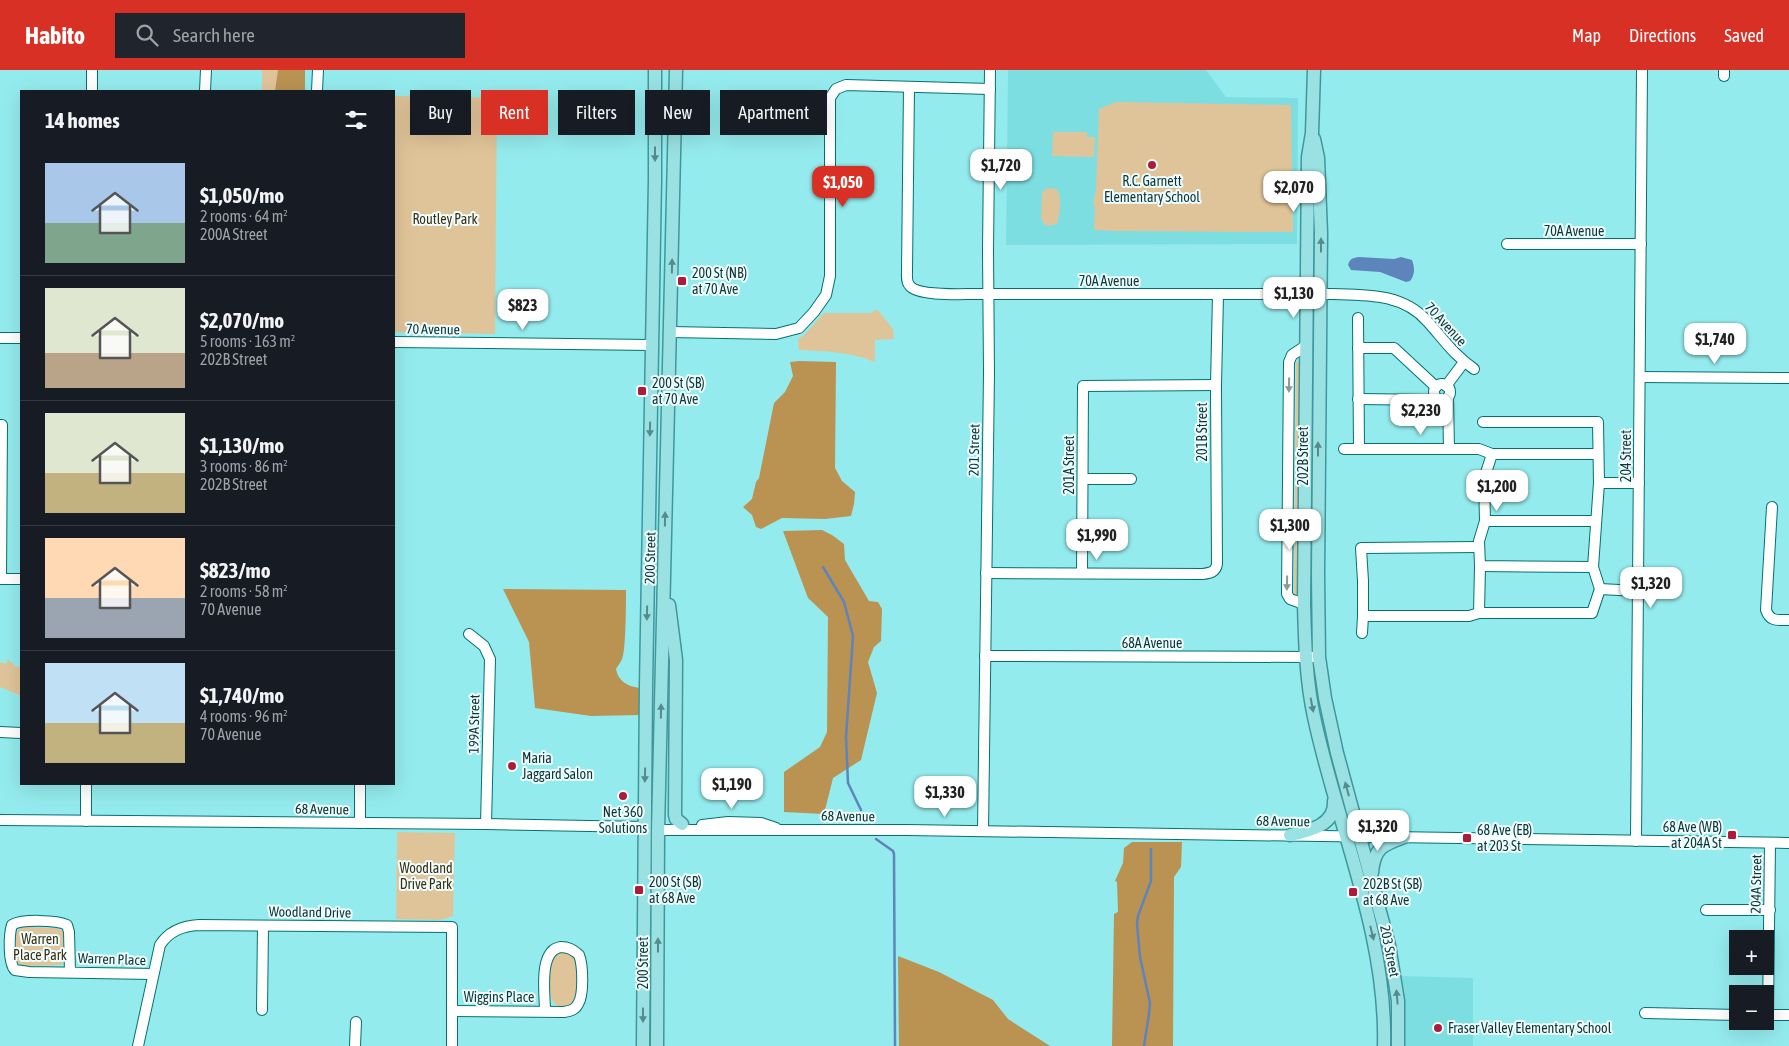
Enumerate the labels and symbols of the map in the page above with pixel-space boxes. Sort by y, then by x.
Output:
one-way arrow [651,146,659,162]
pin: $1,720 [960,148,1042,191]
marker: R.C. Garnett Elementary School [1146,159,1158,171]
pin: $1,050 [802,166,884,208]
pin: $2,070 [1253,170,1335,213]
place label: R.C. Garnett Elementary School [1104,173,1200,205]
park label: Routley Park [412,211,478,227]
street label: 70A Avenue [1544,223,1604,239]
one-way arrow [1317,237,1325,253]
one-way arrow [668,257,676,273]
place label: 200 St (NB) at 70 Ave [692,265,747,297]
street label: 70A Avenue [1079,273,1139,289]
marker: 200 St (NB) at 70 Ave [676,275,688,287]
pin: $1,130 [1253,276,1335,319]
pin: $823 [493,288,553,331]
street label: 70 Avenue [1422,299,1470,349]
street label: 70 Avenue [406,321,460,337]
pin: $1,740 [1674,322,1756,365]
place label: 200 St (SB) at 70 Ave [652,375,705,407]
one-way arrow [1285,378,1293,394]
marker: 200 St (SB) at 70 Ave [636,385,648,397]
pin: $2,230 [1380,394,1462,436]
street label: 201B Street [1194,402,1210,462]
one-way arrow [646,421,654,437]
street label: 201 Street [966,424,982,476]
street label: 202B Street [1295,426,1311,486]
street label: 204 Street [1618,430,1634,482]
street label: 201A Street [1061,435,1077,495]
one-way arrow [1314,441,1322,457]
pin: $1,200 [1456,470,1538,512]
pin: $1,300 [1249,508,1331,551]
one-way arrow [662,511,670,527]
pin: $1,990 [1056,518,1138,561]
street label: 200 Street [642,532,658,584]
pin: $1,320 [1610,566,1692,609]
one-way arrow [1283,575,1291,591]
one-way arrow [643,605,651,621]
street label: 68A Avenue [1122,635,1182,651]
street label: 199A Street [465,694,483,754]
one-way arrow [1308,698,1316,714]
one-way arrow [657,703,665,719]
place label: Maria Jaggard Salon [522,750,593,782]
marker: Maria Jaggard Salon [506,760,518,772]
one-way arrow [641,767,649,783]
pin: $1,190 [691,768,773,810]
pin: $1,330 [904,776,986,818]
one-way arrow [1342,781,1350,796]
marker: Net 360 Solutions [617,790,629,802]
street label: 68 Avenue [295,801,349,817]
place label: Net 360 Solutions [599,804,647,836]
street label: 68 Avenue [821,808,875,824]
pin: $1,320 [1337,810,1419,852]
street label: 68 Avenue [1256,813,1310,829]
place label: 68 Ave (WB) at 204A St [1663,819,1722,851]
place label: 68 Ave (EB) at 203 St [1477,822,1532,854]
marker: 68 Ave (WB) at 204A St [1726,829,1738,841]
marker: 68 Ave (EB) at 203 St [1461,832,1473,844]
street label: 204A Street [1747,854,1765,914]
park label: Woodland Drive Park [399,860,453,892]
place label: 200 St (SB) at 68 Ave [649,874,702,906]
place label: 202B St (SB) at 68 Ave [1363,876,1422,908]
marker: 200 St (SB) at 68 Ave [633,884,645,896]
marker: 202B St (SB) at 68 Ave [1347,886,1359,898]
street label: Woodland Drive [269,903,351,921]
street label: 203 Street [1377,924,1403,978]
one-way arrow [1368,926,1376,941]
park label: Warren Place Park [13,931,67,963]
street label: 200 Street [635,937,651,989]
one-way arrow [654,937,662,953]
street label: Warren Place [78,950,146,968]
street label: Wiggins Place [464,989,534,1005]
one-way arrow [1393,989,1401,1005]
one-way arrow [639,1008,647,1024]
place label: Fraser Valley Elementary School [1448,1020,1612,1036]
marker: Fraser Valley Elementary School [1432,1022,1444,1034]

